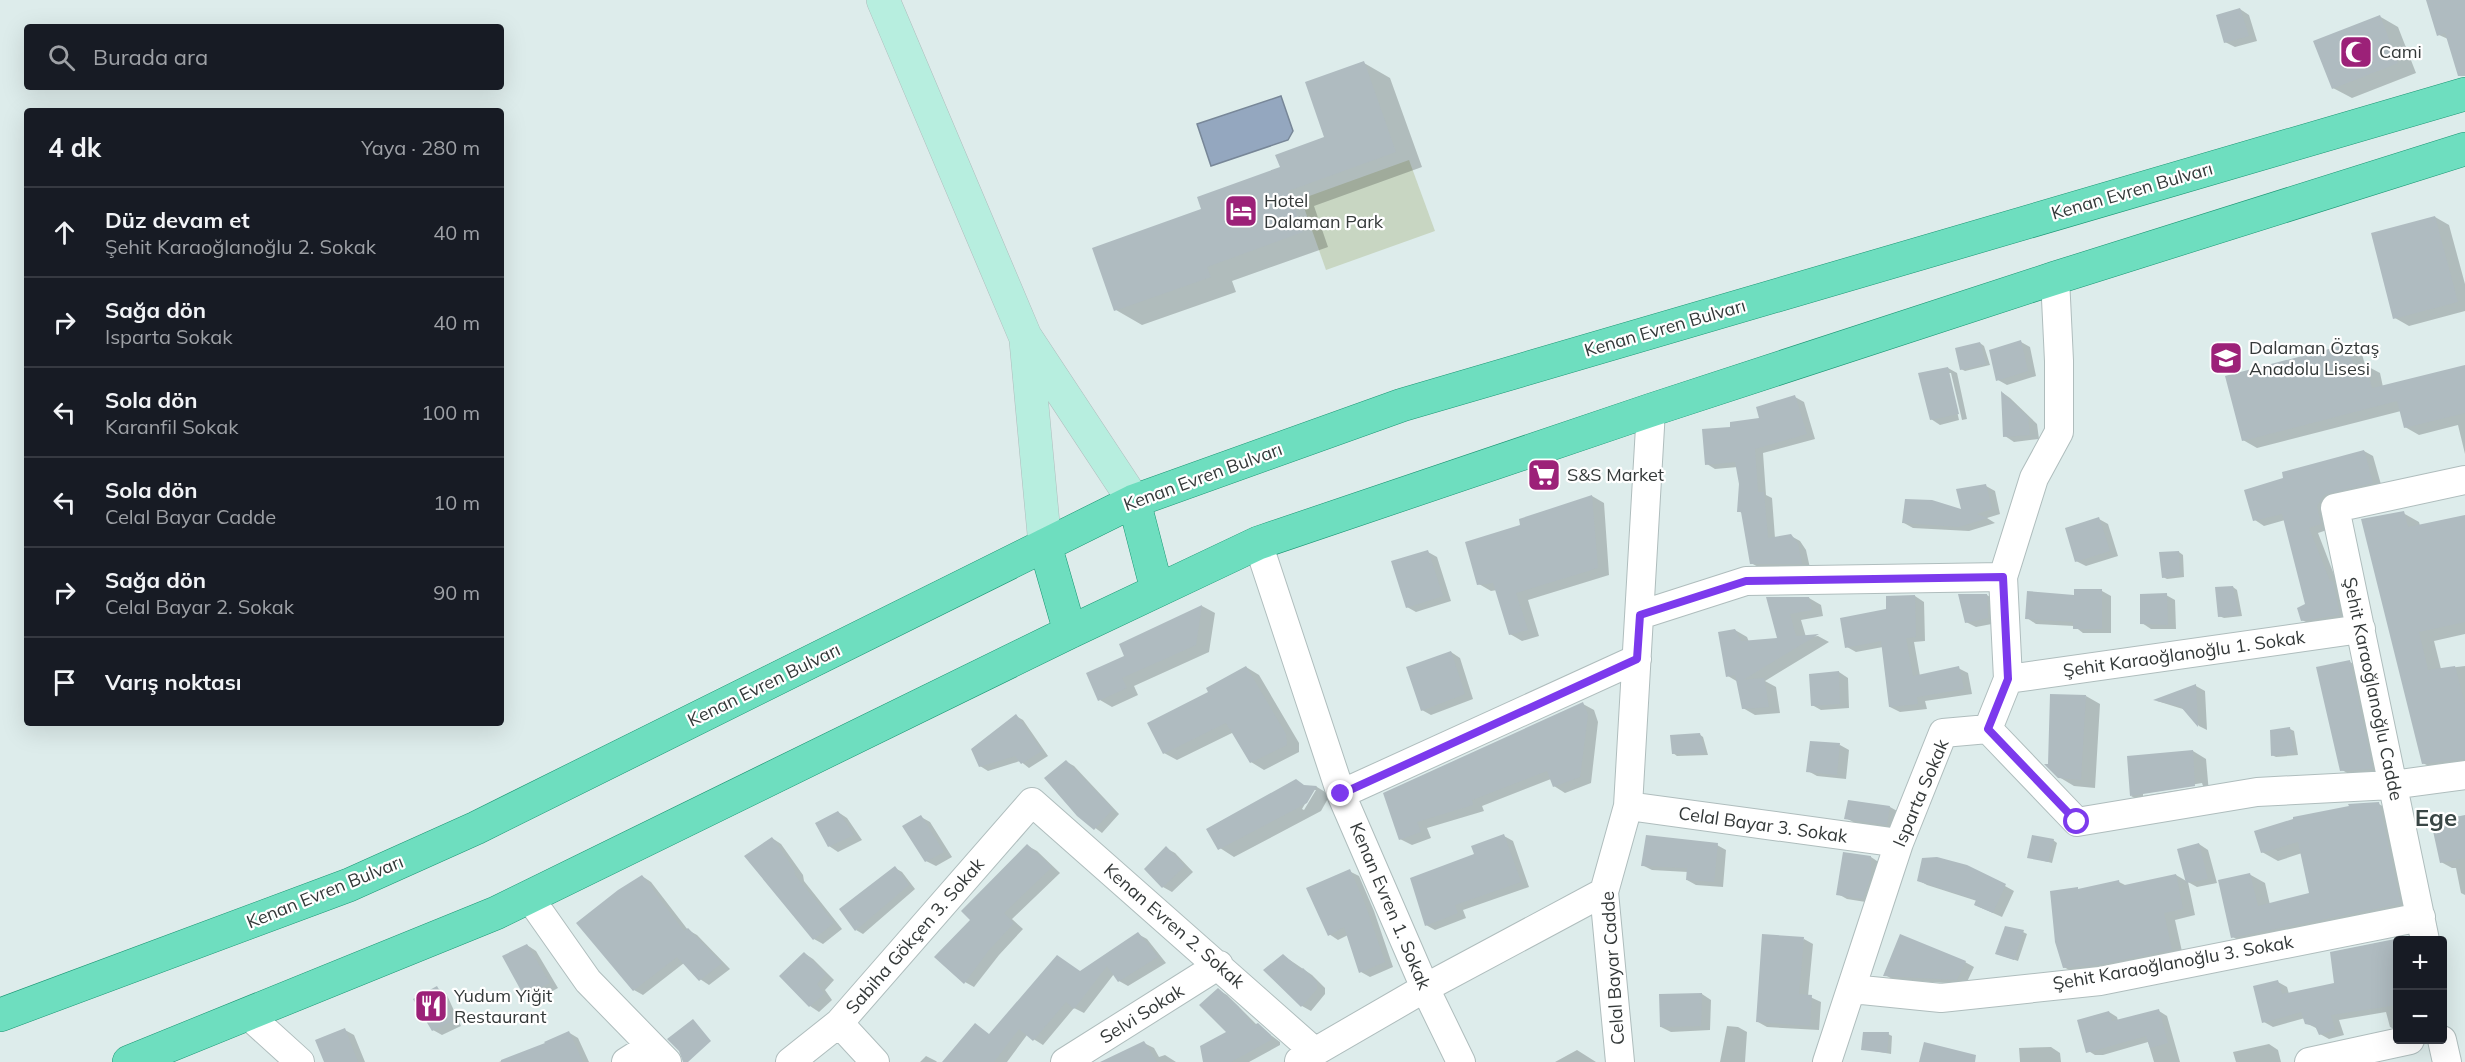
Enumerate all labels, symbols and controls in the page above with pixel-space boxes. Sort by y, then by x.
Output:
search box [24,24,504,90]
mosque icon: Cami [2338,34,2374,70]
place label: Cami [2379,40,2422,63]
icon: search [45,41,78,74]
text: Burada ara [93,43,208,71]
text: 4 dk [48,131,101,164]
text: Yaya · 280 m [361,135,480,160]
street label: Kenan Evren Bulvarı [2048,156,2215,225]
place label: Hotel Dalaman Park [1264,189,1384,233]
hotel icon: Hotel Dalaman Park [1223,193,1259,229]
text: Düz devam et [105,206,250,234]
icon: ahead [48,216,81,249]
text: 40 m [433,220,480,245]
text: Şehit Karaoğlanoğlu 2. Sokak [105,234,376,259]
street label: Kenan Evren Bulvarı [1581,293,1748,362]
text: Sağa dön [105,296,206,324]
icon: right [48,306,81,339]
text: 40 m [433,310,480,335]
text: Isparta Sokak [105,324,233,349]
place label: Dalaman Öztaş Anadolu Lisesi [2249,336,2380,380]
school or university icon: Dalaman Öztaş Anadolu Lisesi [2208,340,2244,376]
text: Sola dön [105,386,198,414]
icon: left [48,396,81,429]
text: 100 m [421,400,480,425]
text: Karanfil Sokak [105,414,239,439]
street label: Kenan Evren Bulvarı [1120,437,1285,516]
supermarket icon: S&S Market [1526,457,1562,493]
place label: S&S Market [1567,463,1664,486]
text: Sola dön [105,476,198,504]
icon: left [48,486,81,519]
text: 10 m [433,490,480,515]
text: Celal Bayar Cadde [105,504,276,529]
text: Sağa dön [105,566,206,594]
street label: Şehit Karaoğlanoğlu Cadde [2339,575,2408,803]
icon: right [48,576,81,609]
text: 90 m [433,580,480,605]
text: Celal Bayar 2. Sokak [105,594,294,619]
street label: Şehit Karaoğlanoğlu 1. Sokak [2062,625,2307,682]
street label: Kenan Evren Bulvarı [684,638,844,731]
icon: arrive [48,666,81,699]
text: Varış noktası [105,668,241,696]
street label: Isparta Sokak [1888,735,1954,850]
route end [1327,780,1353,806]
street label: Celal Bayar 3. Sokak [1677,801,1850,848]
district label: Ege [2415,802,2457,832]
route start [2063,808,2089,834]
street label: Kenan Evren 1. Sokak [1345,819,1436,994]
street label: Kenan Evren Bulvarı [243,850,407,933]
street label: Sabiha Gökçen 3. Sokak [840,852,989,1019]
street label: Kenan Evren 2. Sokak [1099,858,1250,994]
street label: Celal Bayar Cadde [1596,890,1629,1046]
street label: Şehit Karaoğlanoğlu 3. Sokak [2051,930,2296,995]
map controls [2393,936,2447,1044]
button: + [2393,936,2447,990]
street label: Selvi Sokak [1096,978,1189,1048]
place label: Yudum Yiğit Restaurant [453,984,552,1028]
restaurant icon: Yudum Yiğit Restaurant [413,988,449,1024]
button: − [2393,990,2447,1044]

